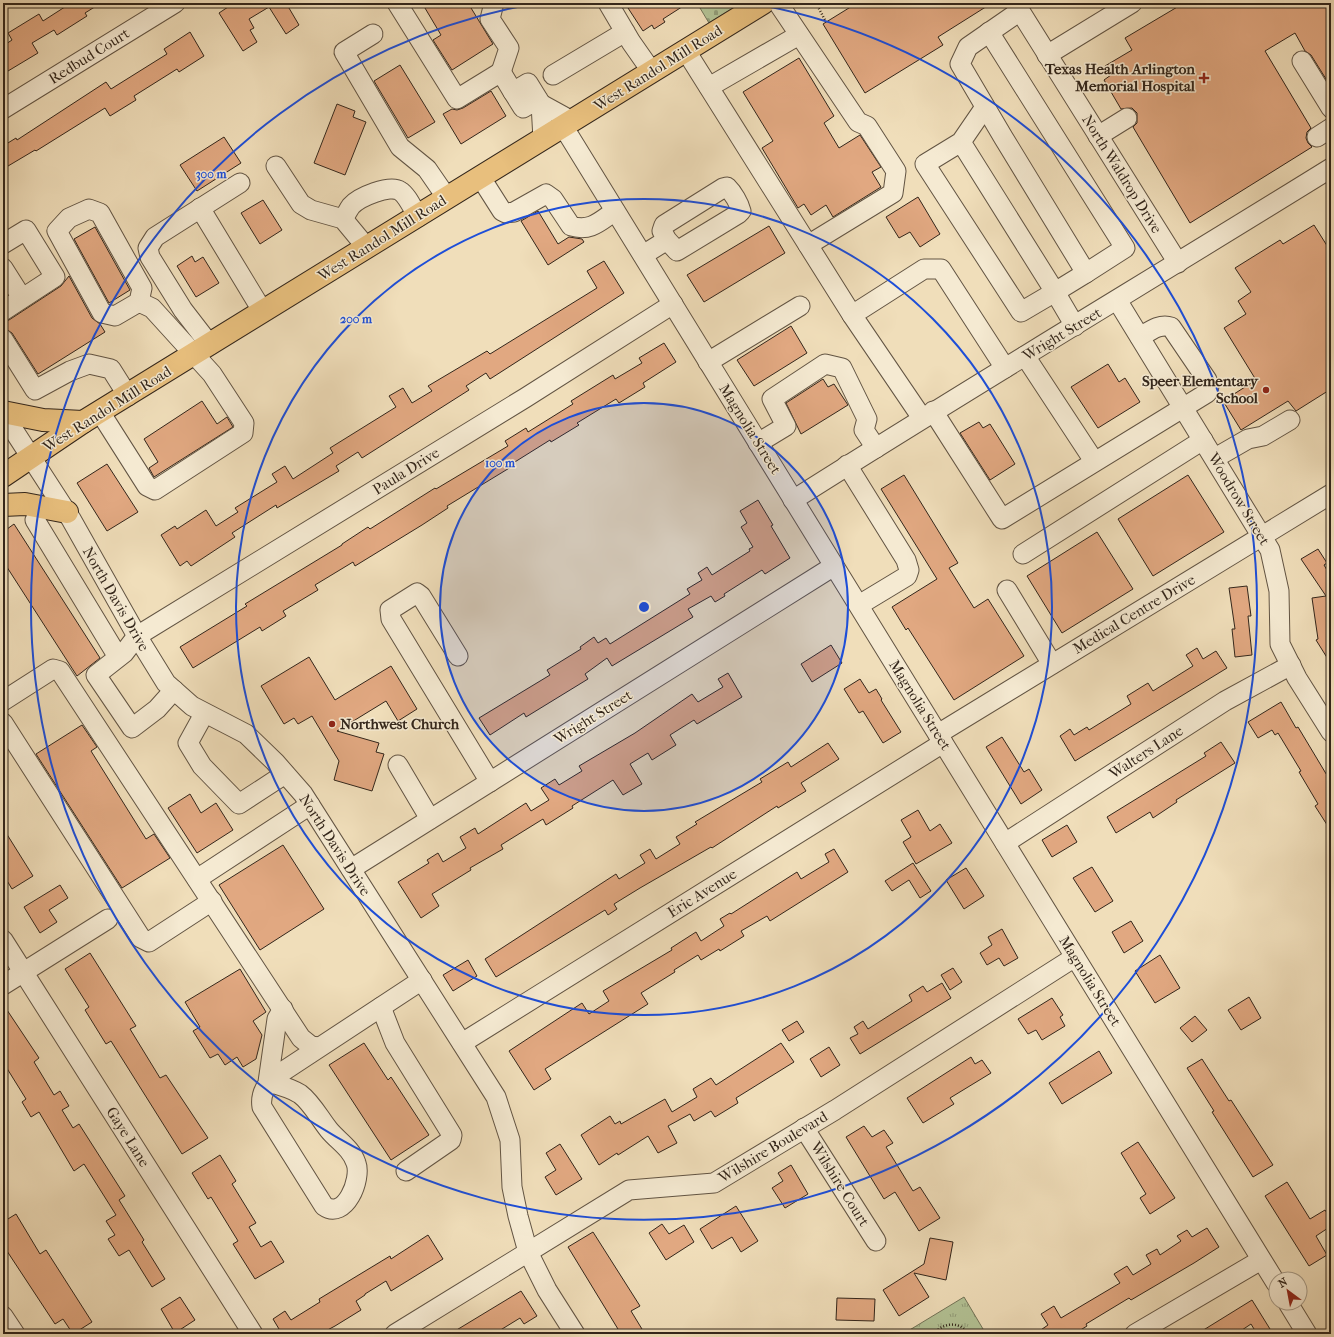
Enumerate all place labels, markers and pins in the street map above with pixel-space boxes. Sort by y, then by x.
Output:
place label: Texas Health Arlington Memorial Hospital [1044,60,1196,95]
marker: Texas Health Arlington Memorial Hospital [1198,72,1210,84]
place label: Speer Elementary School [1142,372,1259,407]
marker: Speer Elementary School [1261,385,1271,395]
centre of rings [637,600,651,614]
place label: Northwest Church [340,715,460,733]
marker: Northwest Church [327,719,337,729]

